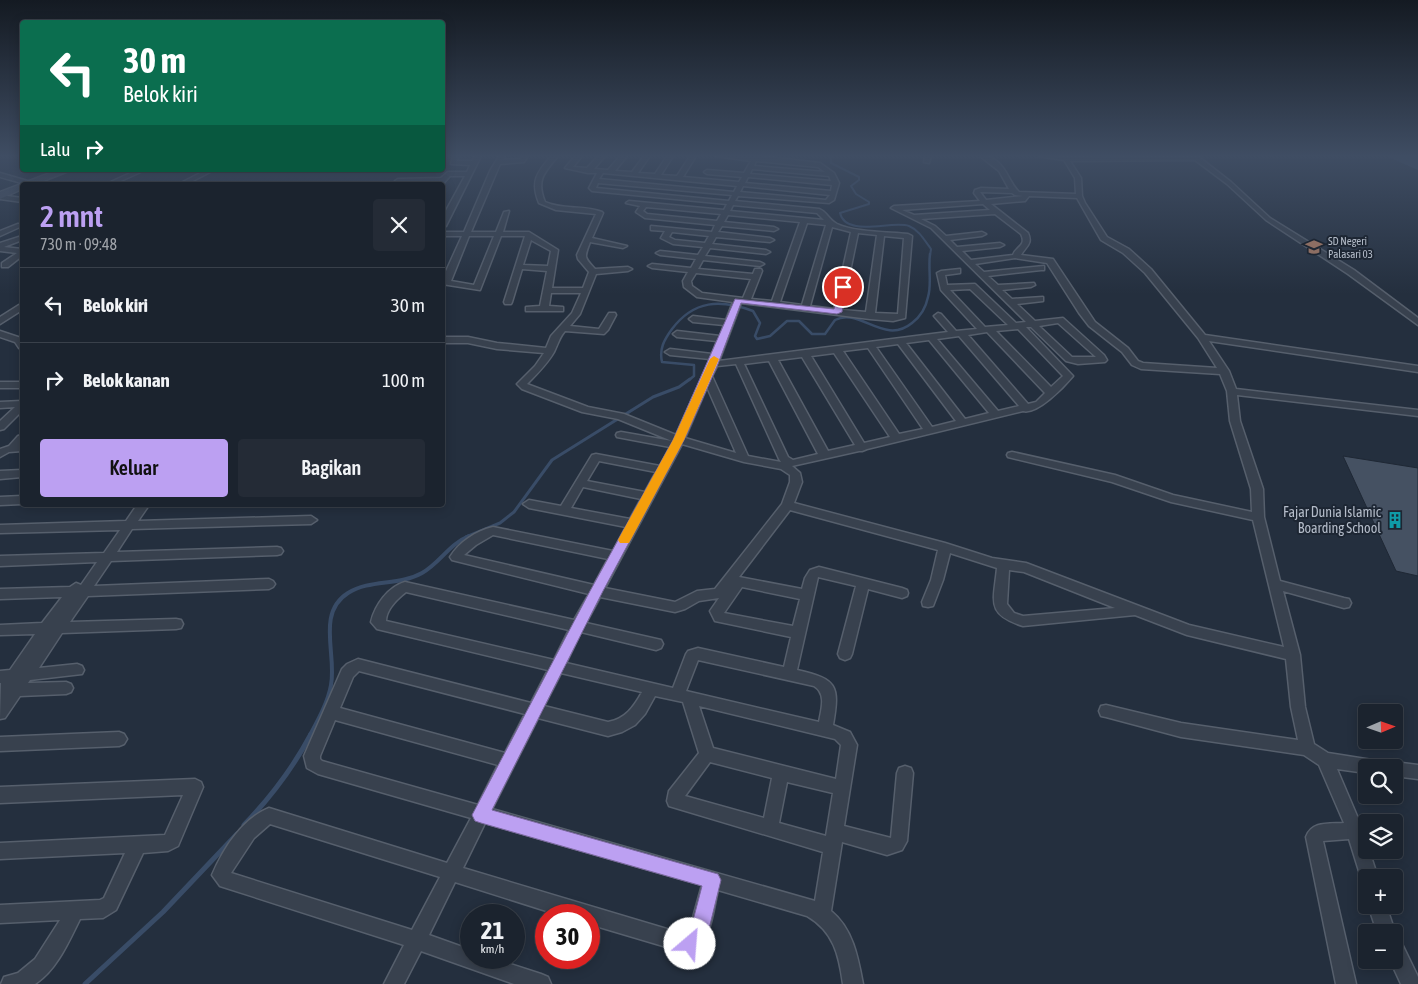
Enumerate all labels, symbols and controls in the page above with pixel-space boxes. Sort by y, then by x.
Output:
icon: left [40,40,105,105]
text: 30 m [123,40,186,80]
text: Belok kiri [123,81,198,107]
icon: right [80,135,108,163]
text: Lalu [40,138,70,160]
text: 2 mnt [40,199,103,233]
button: close [373,199,425,251]
text: 730 m · 09:48 [40,235,117,253]
place label: SD Negeri Palasari 03 [1328,235,1373,260]
school or university icon: SD Negeri Palasari 03 [1304,237,1324,257]
pin [822,266,864,308]
icon: arrive [829,273,857,301]
icon: left [40,291,68,319]
text: Belok kiri [83,294,148,316]
text: 30 m [391,294,425,316]
icon: right [40,366,68,394]
text: Belok kanan [83,369,170,391]
text: 100 m [382,369,425,391]
button: Keluar [40,439,228,497]
button: Bagikan [238,439,425,497]
place label: Fajar Dunia Islamic Boarding School [1283,504,1382,536]
building icon: Fajar Dunia Islamic Boarding School [1385,510,1405,530]
north arrow [1358,704,1402,749]
map controls [1358,704,1403,969]
button: search [1358,759,1403,804]
button: layers [1358,814,1403,859]
button: + [1358,869,1403,914]
speed limit sign: 30 [535,904,600,969]
text: 21 [481,916,504,944]
position arrow [663,917,715,969]
button: − [1358,924,1403,969]
text: km/h [481,942,504,956]

